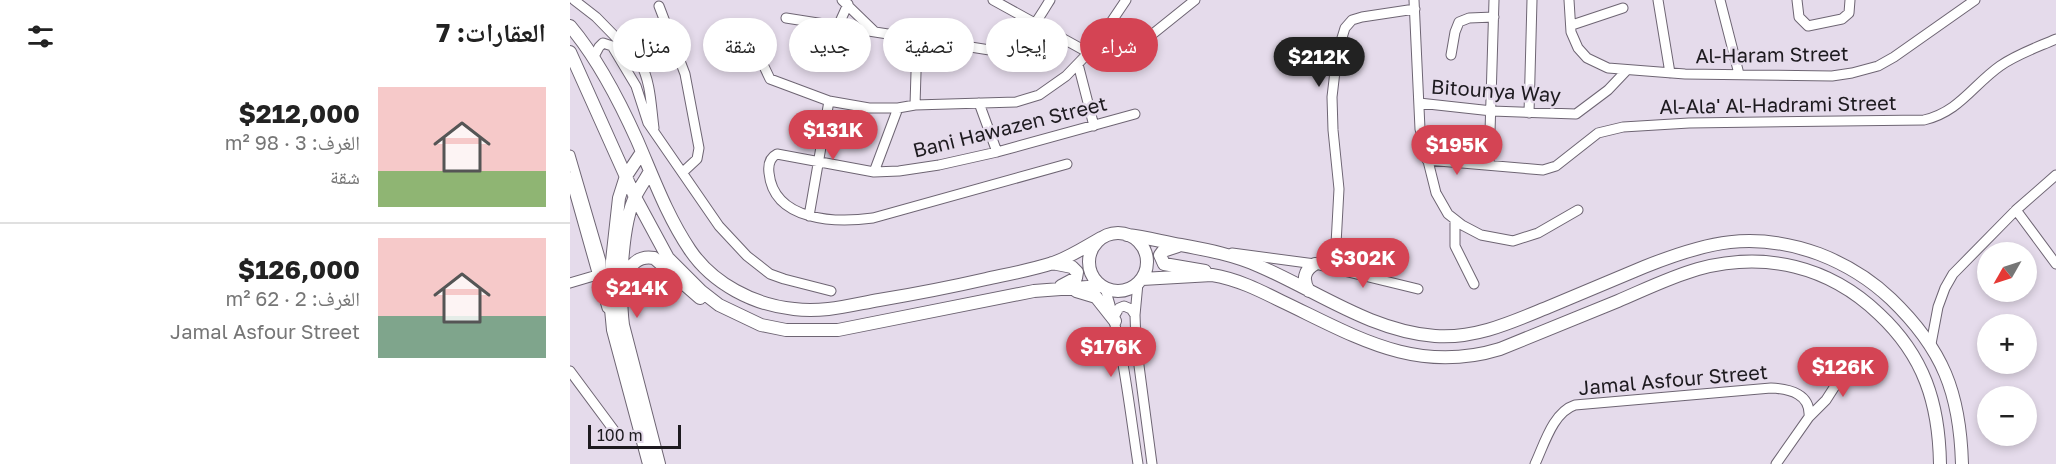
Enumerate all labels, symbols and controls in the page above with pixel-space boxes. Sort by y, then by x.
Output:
text: العقارات: 7 [436,17,546,48]
chip: منزل [613,18,691,72]
chip: شقة [703,18,777,72]
chip: جديد [789,18,871,72]
chip: تصفية [883,18,974,72]
chip: إيجار [986,18,1068,72]
chip: شراء [1080,18,1158,72]
icon: filters [24,20,57,53]
pin: $212K [1277,37,1361,88]
street label: Al-Haram Street [1695,41,1849,67]
text: $212K [1288,44,1350,68]
street label: Bitounya Way [1430,73,1562,107]
street label: Bani Hawazen Street [910,90,1109,162]
street label: Al-Ala' Al-Hadrami Street [1659,90,1897,118]
text: $212,000 [238,98,360,129]
pin: $131K [791,110,875,161]
icon: home [426,111,498,183]
text: $131K [803,117,863,141]
pin: $195K [1415,125,1499,176]
text: الغرف: 3 · 98 m² [225,130,360,154]
text: $195K [1425,132,1489,156]
text: شقة [330,164,360,188]
pin: $302K [1321,238,1405,289]
north arrow [1977,242,2037,302]
map controls [1977,242,2037,446]
text: $302K [1330,245,1396,269]
text: $126,000 [238,254,360,285]
icon: home [426,262,498,334]
pin: $214K [595,268,679,319]
text: $214K [606,275,668,299]
text: الغرف: 2 · 62 m² [225,286,360,310]
button: + [1977,314,2037,374]
text: Jamal Asfour Street [170,319,360,343]
pin: $176K [1069,327,1153,378]
text: $176K [1080,334,1142,358]
pin: $126K [1801,347,1885,398]
text: $126K [1811,354,1875,378]
street label: Jamal Asfour Street [1577,359,1769,399]
button: − [1977,386,2037,446]
scale bar [588,422,681,450]
text: 100 m [597,425,643,445]

